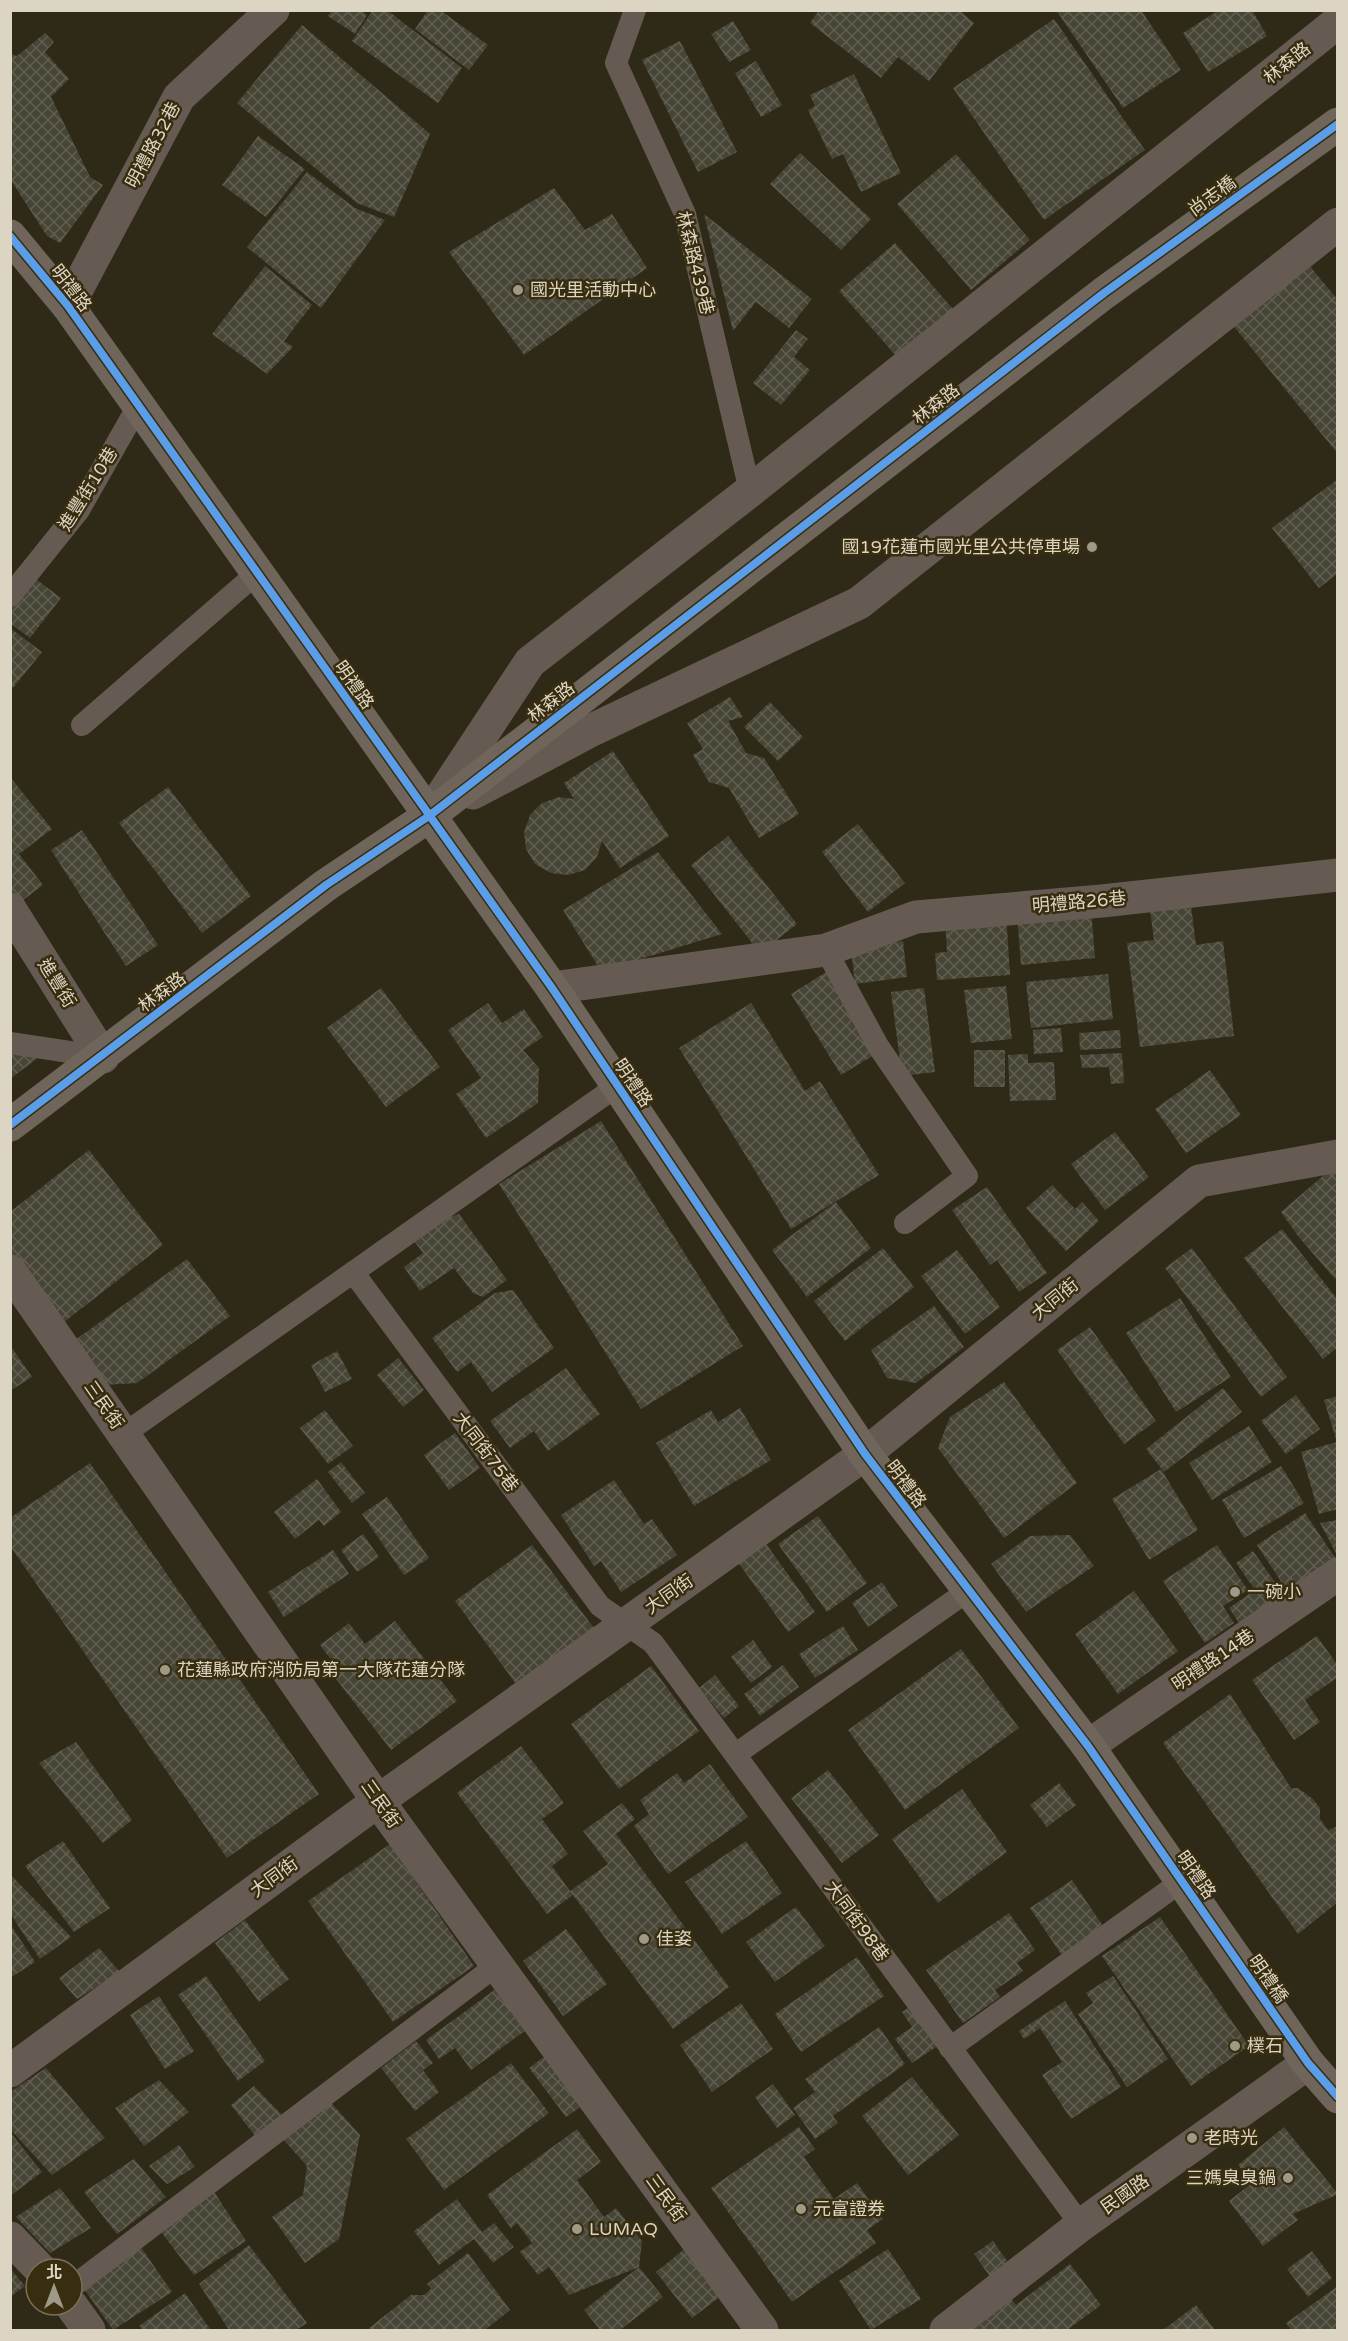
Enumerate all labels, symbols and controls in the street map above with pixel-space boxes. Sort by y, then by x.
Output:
street label: 林森路 [1259,37,1315,89]
street label: 明禮路32巷 [121,98,185,192]
street label: 尚志橋 [1184,171,1240,221]
street label: 林森路439巷 [672,209,718,317]
street label: 明禮路 [46,260,96,316]
place label: 國光里活動中心 [530,279,656,301]
marker: 國光里活動中心 [511,283,525,297]
street label: 林森路 [908,379,964,429]
street label: 進豐街10巷 [54,443,122,535]
place label: 國19花蓮市國光里公共停車場 [841,536,1080,558]
marker: 國19花蓮市國光里公共停車場 [1085,540,1099,554]
street label: 明禮路 [330,657,378,713]
street label: 林森路 [523,677,579,727]
street label: 明禮路26巷 [1031,887,1127,917]
street label: 進豐街 [33,954,81,1012]
street label: 林森路 [134,967,190,1017]
street label: 明禮路 [609,1054,657,1112]
street label: 大同街 [1027,1273,1083,1325]
street label: 三民街 [80,1377,128,1433]
street label: 大同街75巷 [449,1408,523,1496]
street label: 明禮路 [881,1456,931,1512]
street label: 大同街 [641,1570,697,1618]
place label: 一碗小 [1247,1581,1301,1603]
marker: 一碗小 [1228,1585,1242,1599]
street label: 明禮路14巷 [1168,1624,1258,1696]
place label: 花蓮縣政府消防局第一大隊花蓮分隊 [177,1659,465,1681]
marker: 花蓮縣政府消防局第一大隊花蓮分隊 [158,1663,172,1677]
street label: 三民街 [357,1776,405,1832]
street label: 明禮路 [1172,1847,1220,1903]
street label: 大同街 [246,1852,302,1902]
street label: 大同街98巷 [820,1876,894,1966]
place label: 佳姿 [656,1928,692,1950]
marker: 佳姿 [637,1932,651,1946]
street label: 明禮橋 [1244,1951,1292,2007]
place label: 樸石 [1247,2035,1283,2057]
marker: 樸石 [1228,2039,1242,2053]
place label: 老時光 [1204,2127,1258,2149]
marker: 老時光 [1185,2131,1199,2145]
place label: 三媽臭臭鍋 [1186,2167,1276,2189]
street label: 三民街 [641,2170,691,2226]
street label: 民國路 [1097,2170,1153,2218]
marker: 三媽臭臭鍋 [1281,2171,1295,2185]
place label: 元富證券 [813,2198,885,2220]
marker: 元富證券 [794,2202,808,2216]
place label: LUMAQ [589,2218,658,2240]
marker: LUMAQ [570,2222,584,2236]
north arrow [24,2257,84,2317]
text: 北 [46,2263,62,2283]

